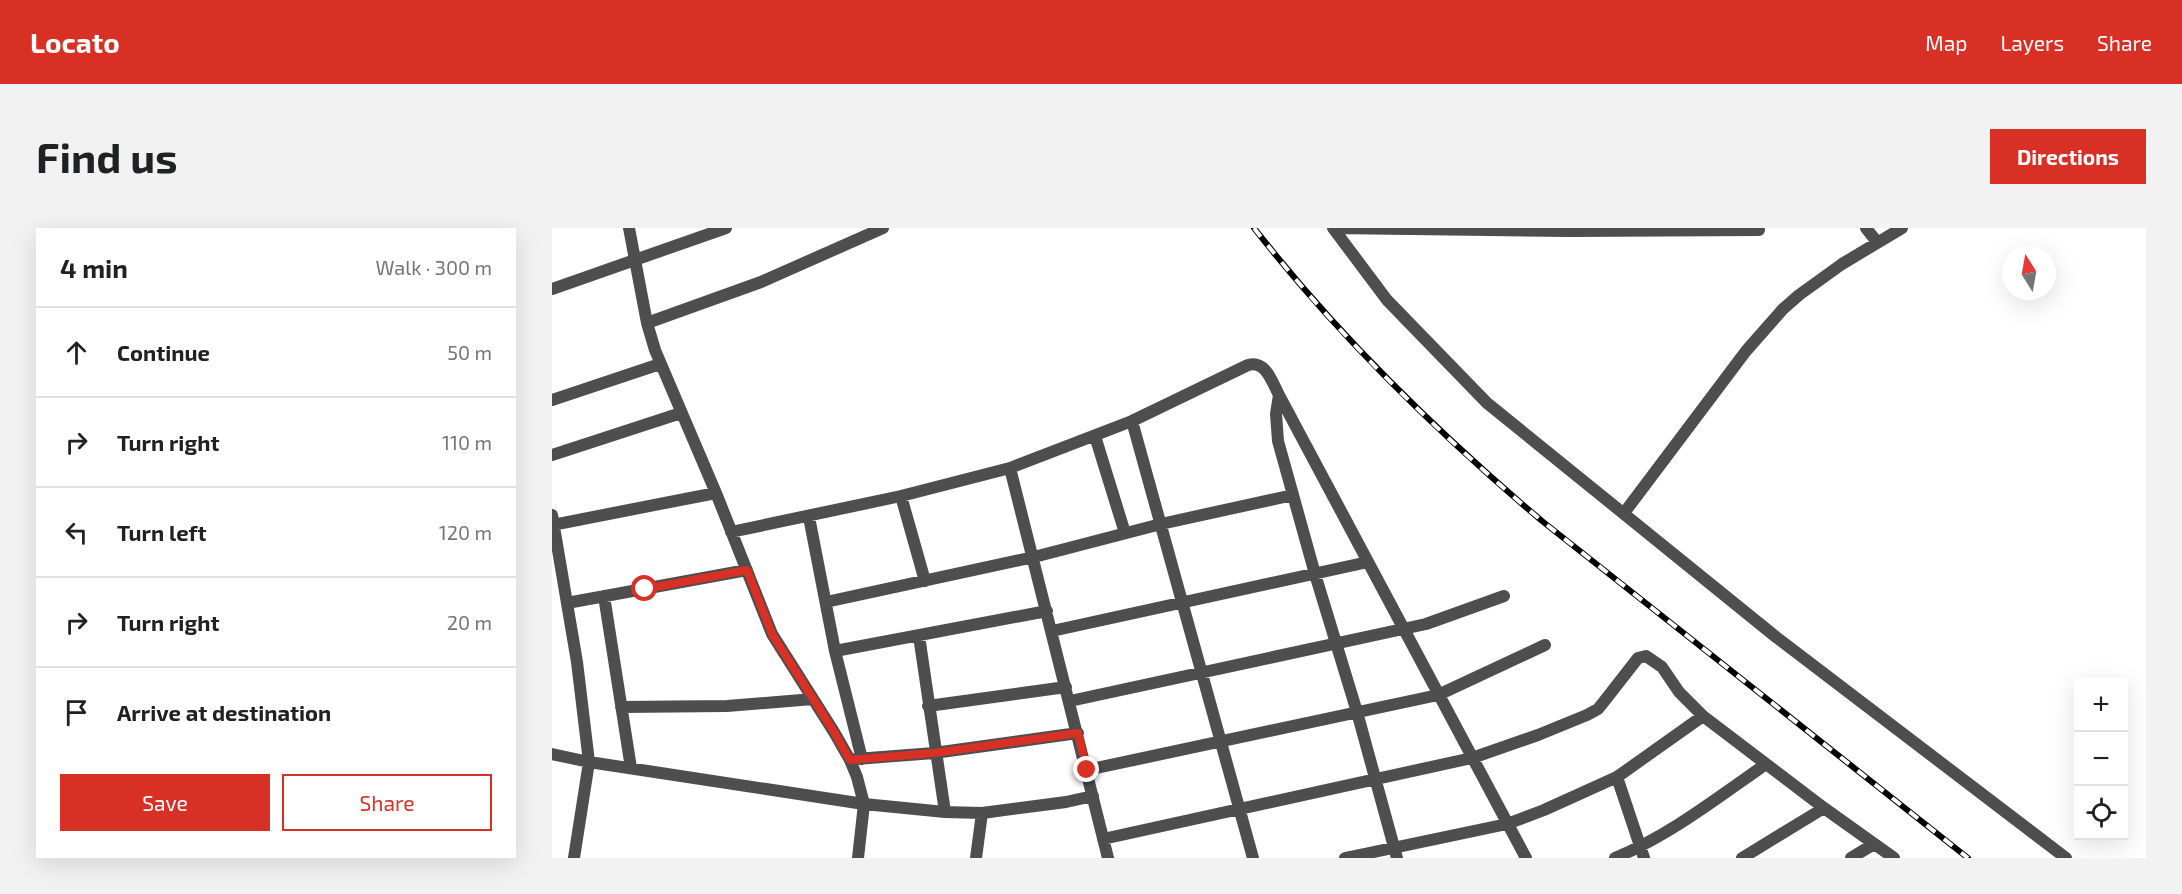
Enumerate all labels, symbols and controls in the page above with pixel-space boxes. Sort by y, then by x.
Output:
text: Locato [30,25,120,59]
text: Map [1925,30,1967,55]
text: Layers [2000,30,2064,55]
text: Share [2097,30,2152,55]
button: Directions [1990,129,2146,184]
text: Find us [36,131,178,181]
north arrow [2002,246,2056,300]
text: 4 min [60,252,128,283]
text: Walk · 300 m [376,255,492,279]
icon: ahead [60,336,93,369]
text: Continue [117,339,210,365]
text: 50 m [447,340,492,364]
icon: right [60,426,93,459]
text: Turn right [117,429,219,455]
text: 110 m [442,430,492,454]
icon: left [60,516,93,549]
text: Turn left [117,519,206,545]
text: 120 m [439,520,492,544]
route start [631,575,657,601]
icon: right [60,606,93,639]
text: Turn right [117,609,219,635]
text: 20 m [447,610,492,634]
map controls [2074,678,2128,840]
button: + [2074,678,2128,732]
icon: arrive [60,696,93,729]
text: Arrive at destination [117,699,331,725]
button: − [2074,732,2128,786]
route end [1073,756,1099,782]
button: Save [60,774,270,831]
button: Share [282,774,492,831]
button: locate [2074,786,2128,840]

